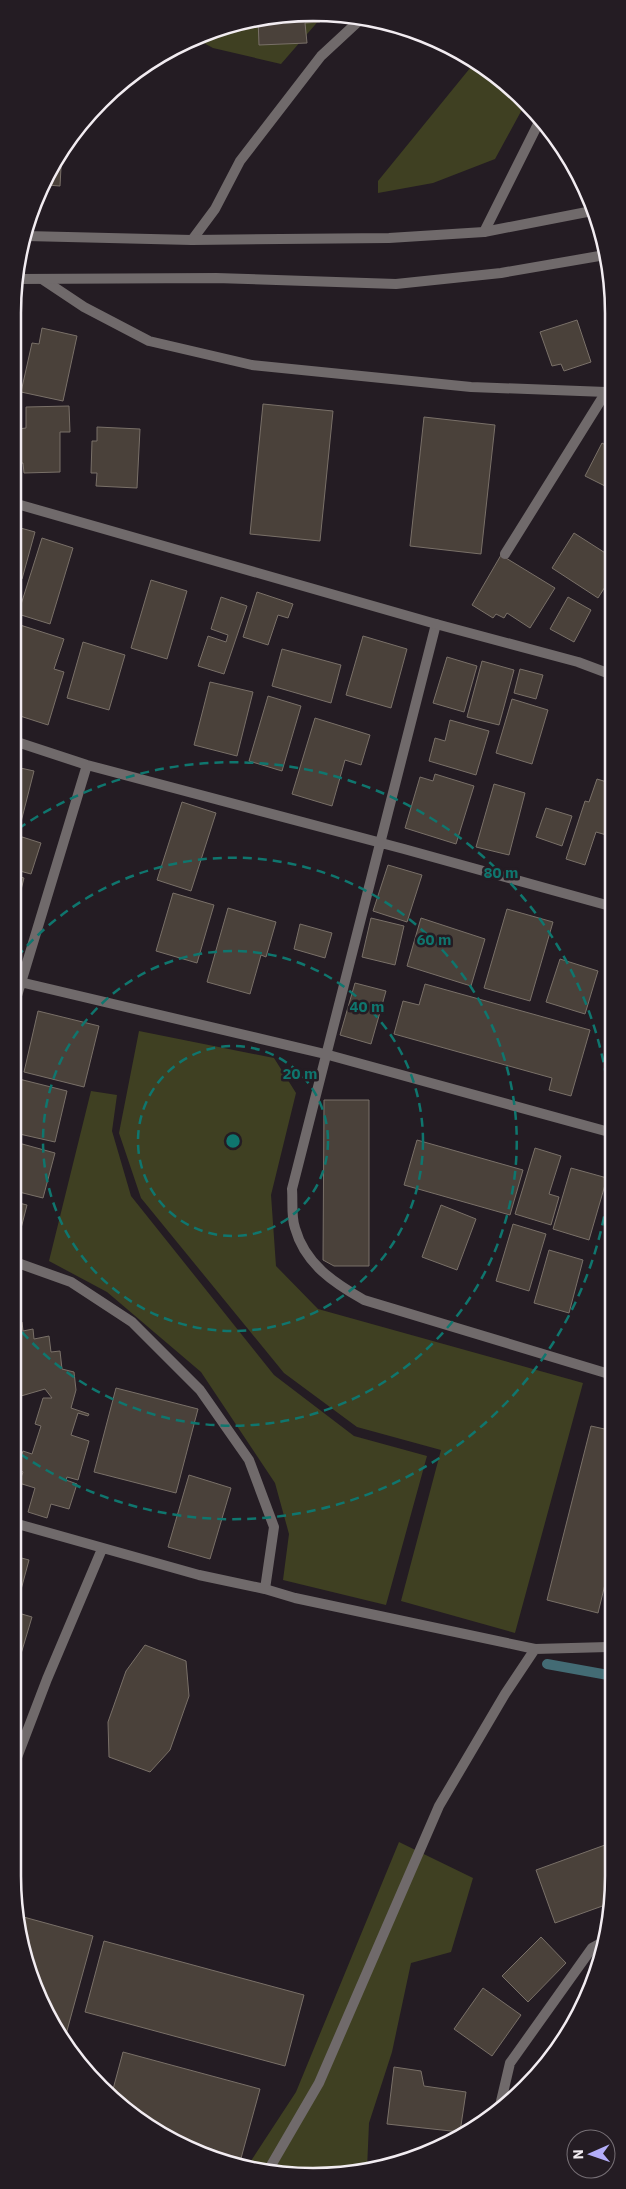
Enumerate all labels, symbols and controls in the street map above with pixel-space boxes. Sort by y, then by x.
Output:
text: 80 m [484,863,518,882]
text: 60 m [417,930,451,949]
text: 40 m [350,997,384,1016]
text: 20 m [283,1064,317,1083]
centre of rings [224,1132,242,1150]
north arrow [566,2129,616,2179]
text: N [569,2149,587,2160]

